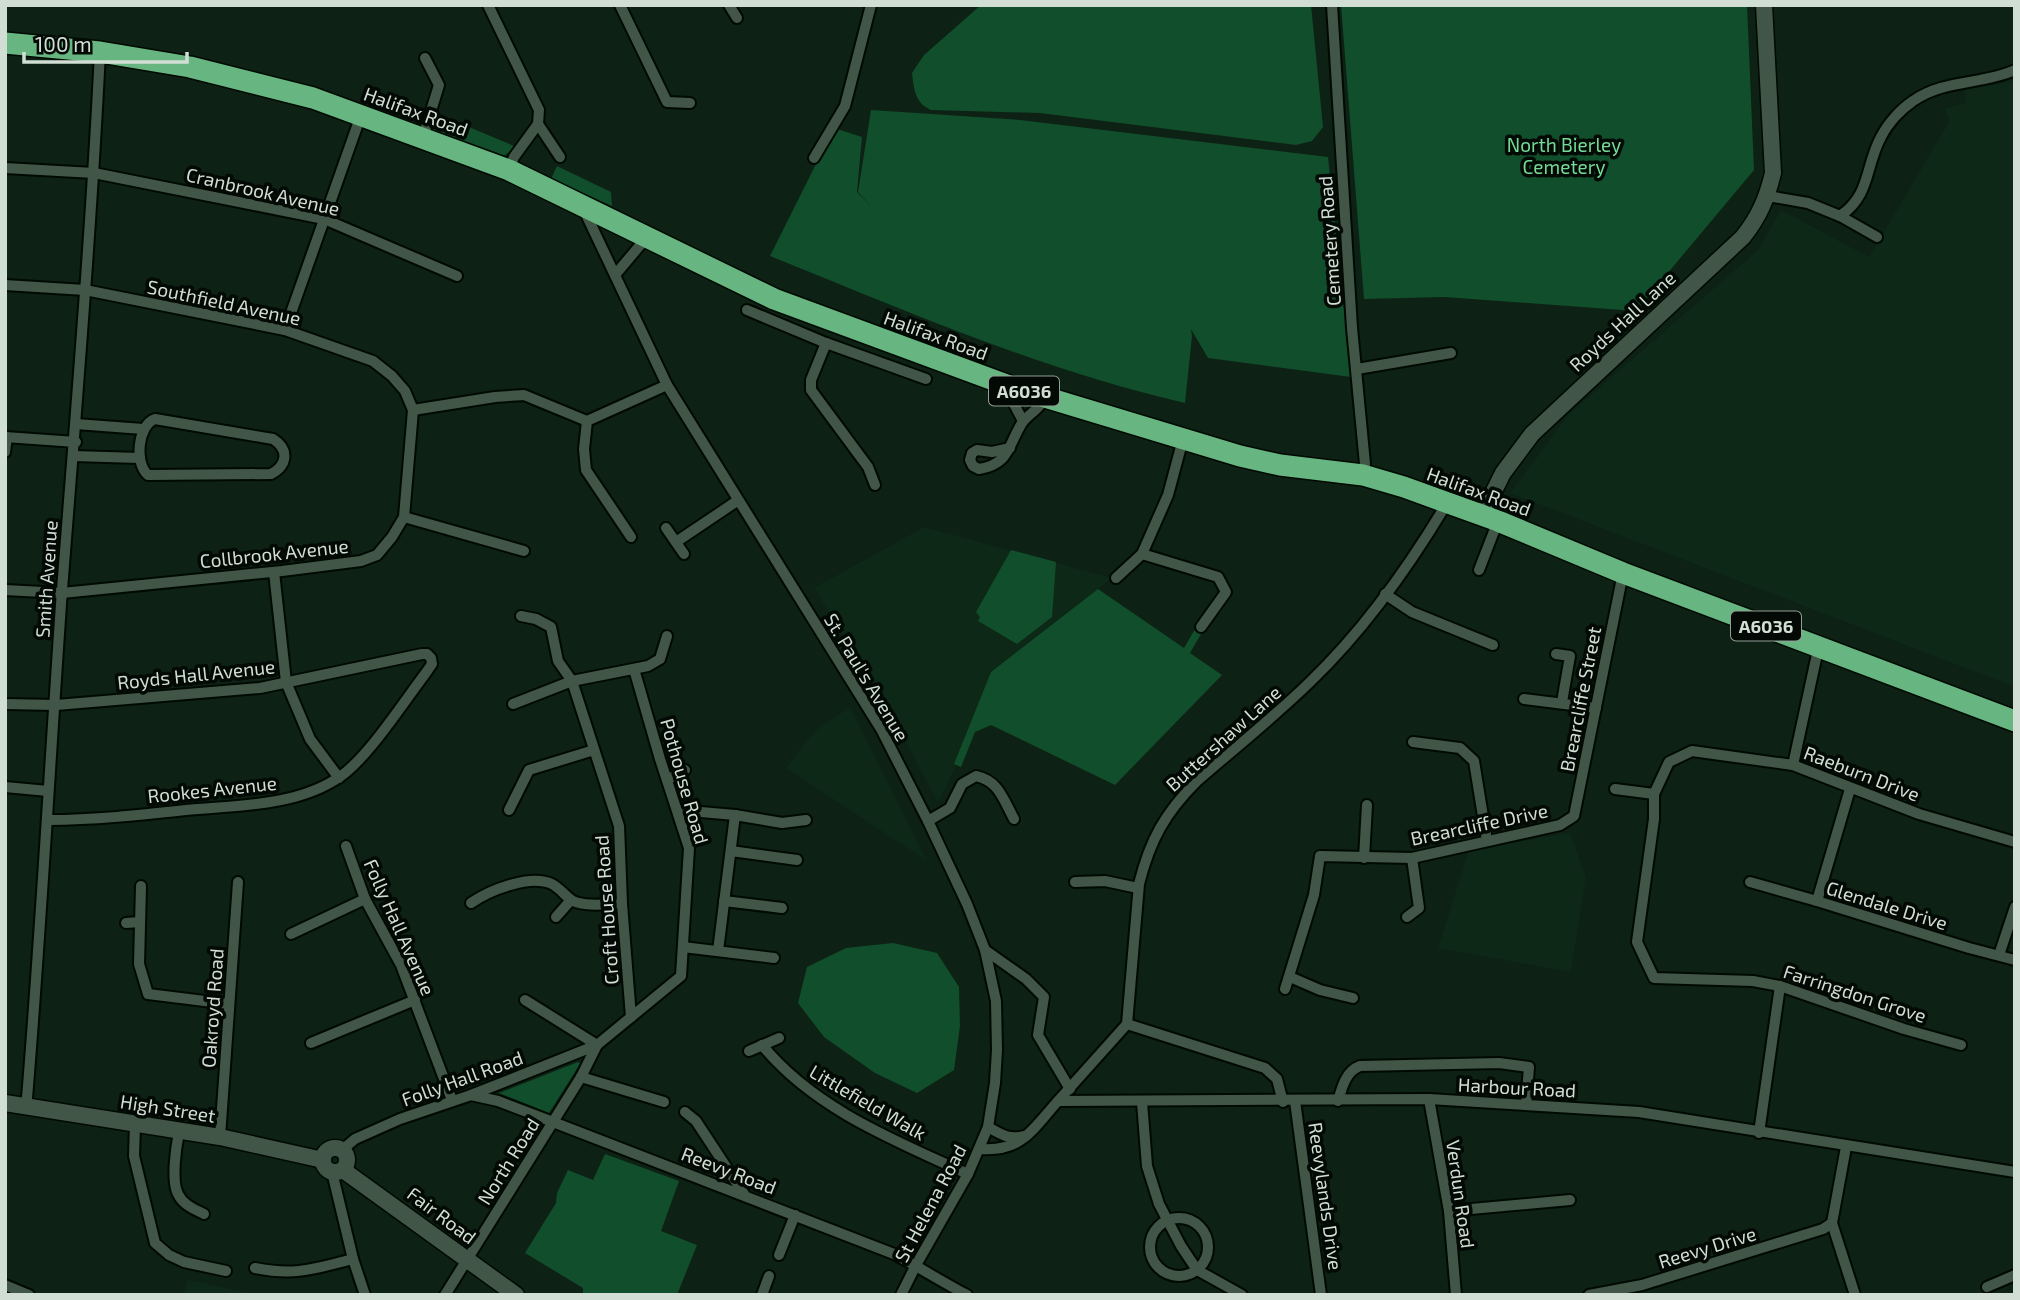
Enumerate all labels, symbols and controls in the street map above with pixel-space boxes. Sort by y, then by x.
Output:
scale bar [24,21,187,65]
text: 100 m [35,31,92,56]
street label: Halifax Road [361,82,471,140]
park label: North Bierley Cemetery [1507,133,1621,178]
street label: Cranbrook Avenue [184,162,342,220]
street label: Cemetery Road [1313,175,1345,307]
street label: Royds Hall Lane [1564,266,1680,376]
street label: Southfield Avenue [145,275,303,329]
street label: Halifax Road [881,306,991,364]
road number: A6036 [989,376,1059,405]
street label: Halifax Road [1424,462,1534,520]
street label: Smith Avenue [30,519,62,639]
street label: Collbrook Avenue [198,534,350,572]
street label: St. Paul's Avenue [820,609,914,745]
road number: A6036 [1731,612,1801,640]
street label: Brearcliffe Street [1555,624,1605,774]
street label: Royds Hall Avenue [116,654,276,694]
street label: Buttershaw Lane [1161,680,1285,796]
street label: Pothouse Road [656,716,714,846]
street label: Raeburn Drive [1801,740,1923,806]
street label: Rookes Avenue [146,771,278,807]
street label: Brearcliffe Drive [1408,798,1550,850]
street label: Croft House Road [589,834,623,986]
street label: Folly Hall Avenue [360,855,440,999]
street label: Glendale Drive [1824,876,1950,934]
street label: Oakroyd Road [196,947,228,1069]
street label: Farringdon Grove [1781,959,1929,1027]
street label: Folly Hall Road [398,1045,526,1111]
street label: Littlefield Walk [806,1059,931,1145]
street label: Harbour Road [1457,1072,1577,1102]
street label: High Street [119,1089,217,1127]
street label: North Road [472,1113,544,1209]
street label: Reevylands Drive [1304,1121,1348,1271]
street label: Verdun Road [1442,1138,1480,1250]
street label: St Helena Road [889,1140,971,1266]
street label: Reevy Road [678,1141,780,1199]
street label: Fair Road [403,1182,481,1248]
street label: Reevy Drive [1655,1221,1759,1273]

